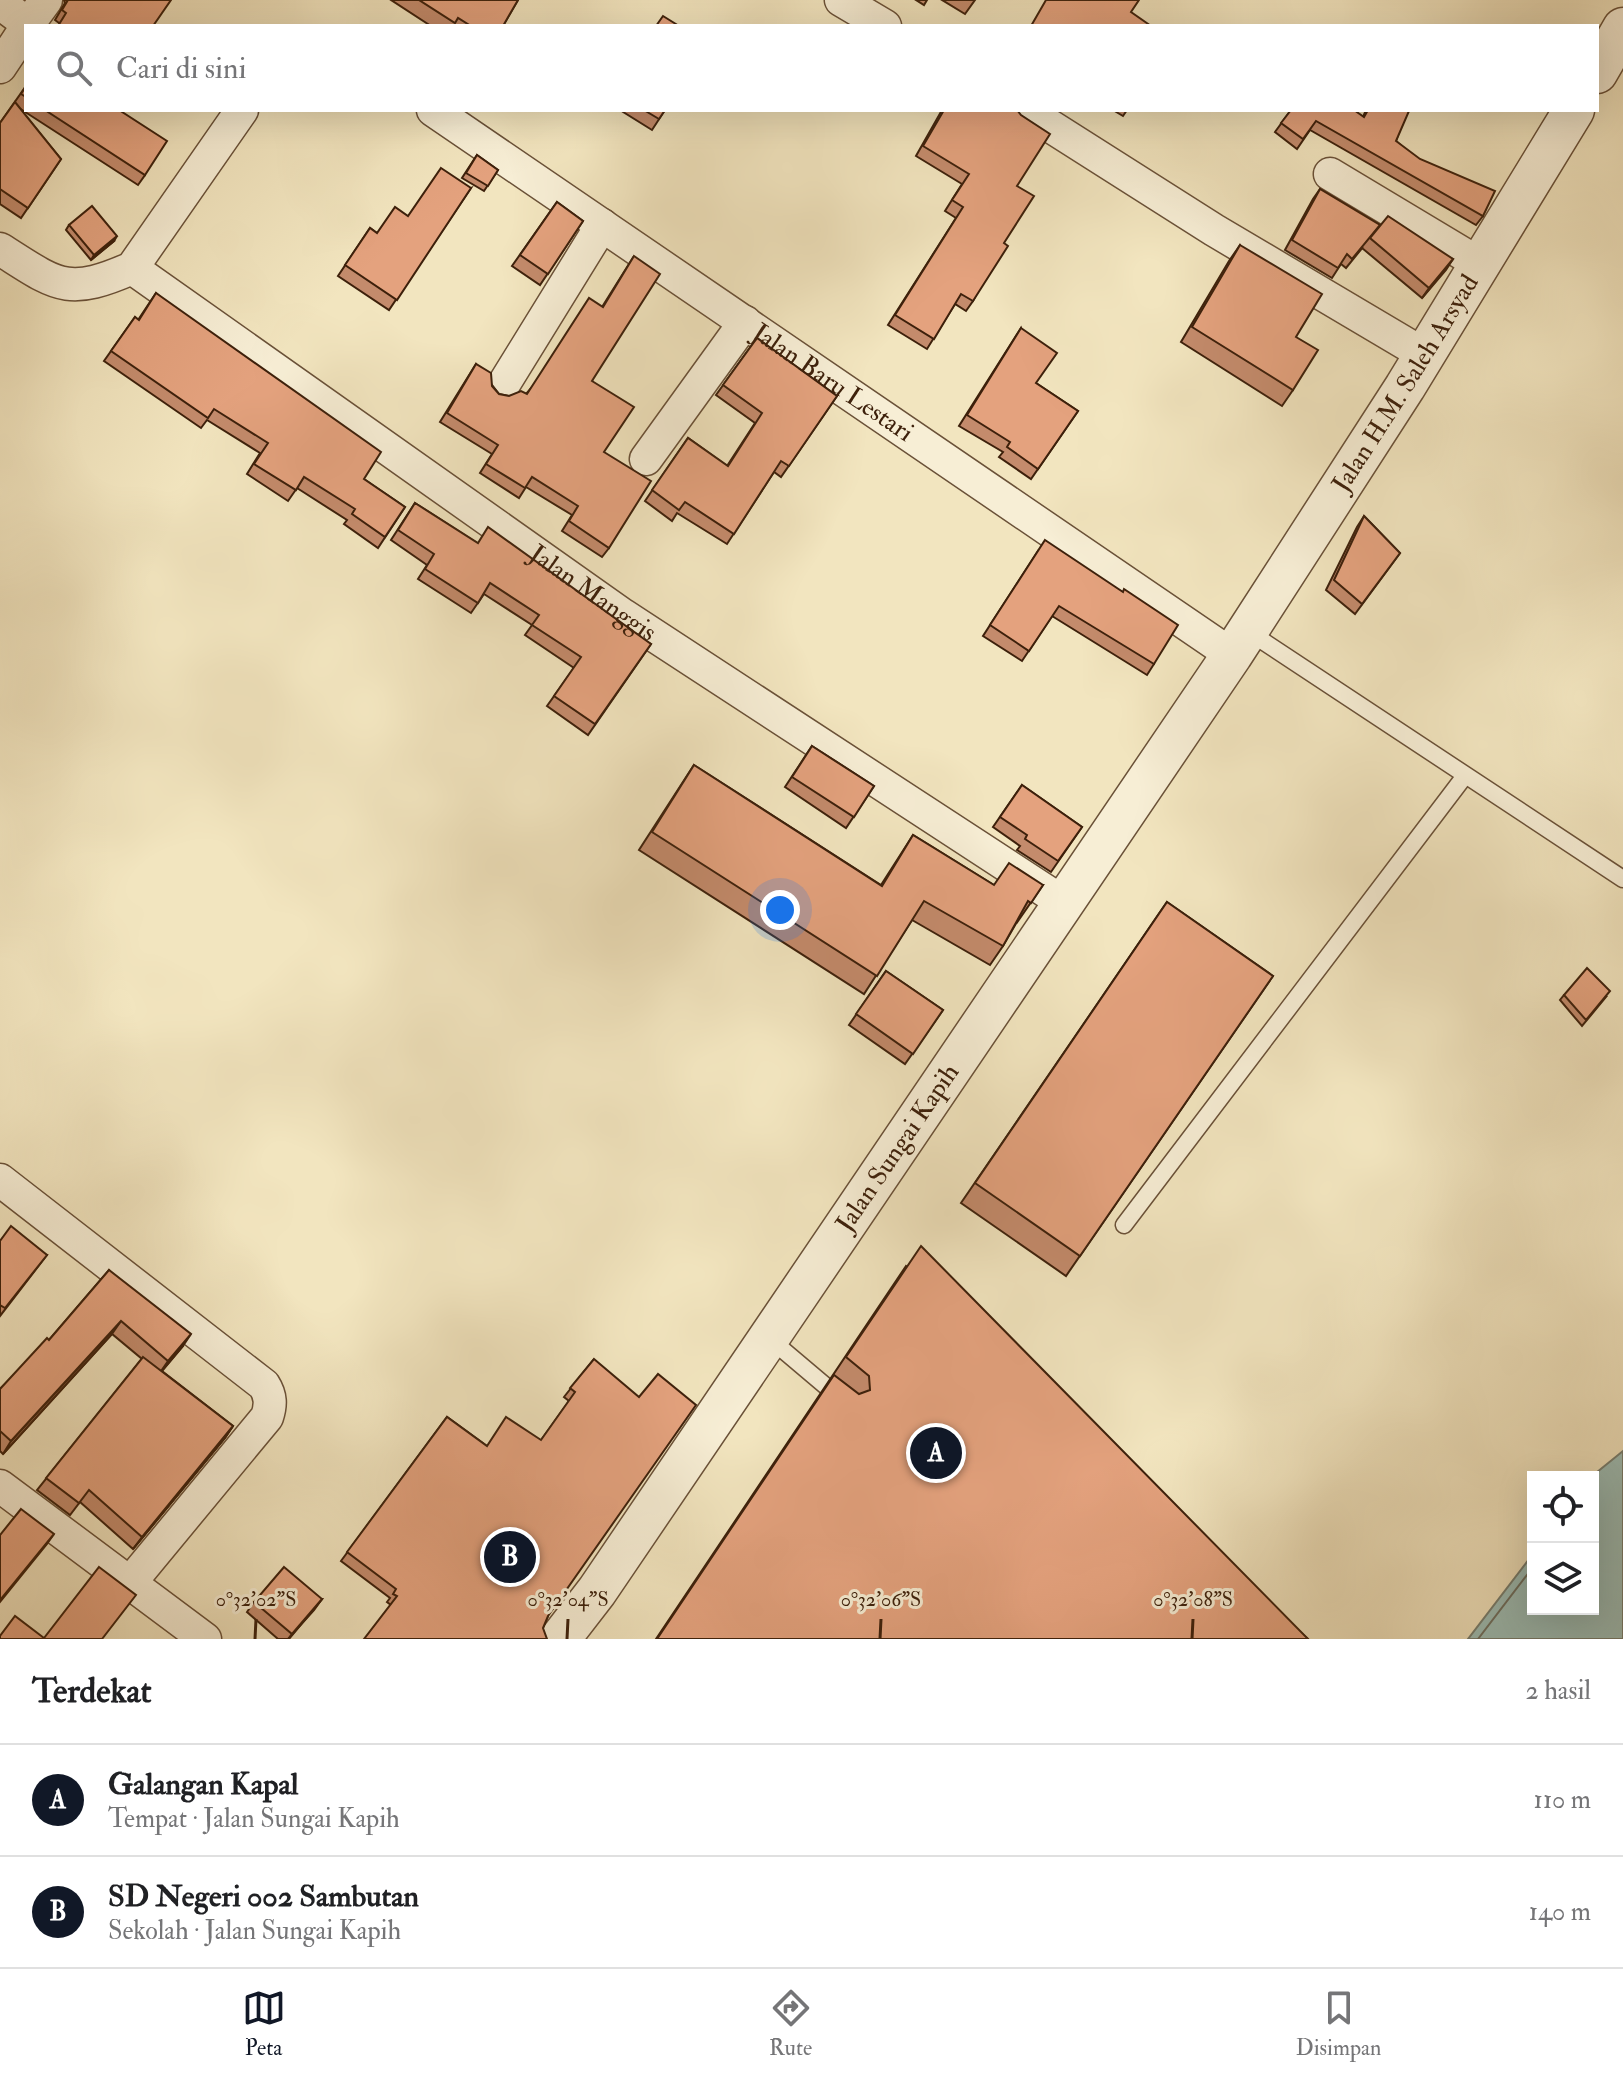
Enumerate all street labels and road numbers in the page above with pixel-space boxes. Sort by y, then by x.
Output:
street label: Jalan H.M. Saleh Arsyad [1325,269,1486,499]
street label: Jalan Baru Lestari [745,316,919,449]
street label: Jalan Manggis [522,537,662,648]
street label: Jalan Sungai Kapih [829,1057,966,1239]

